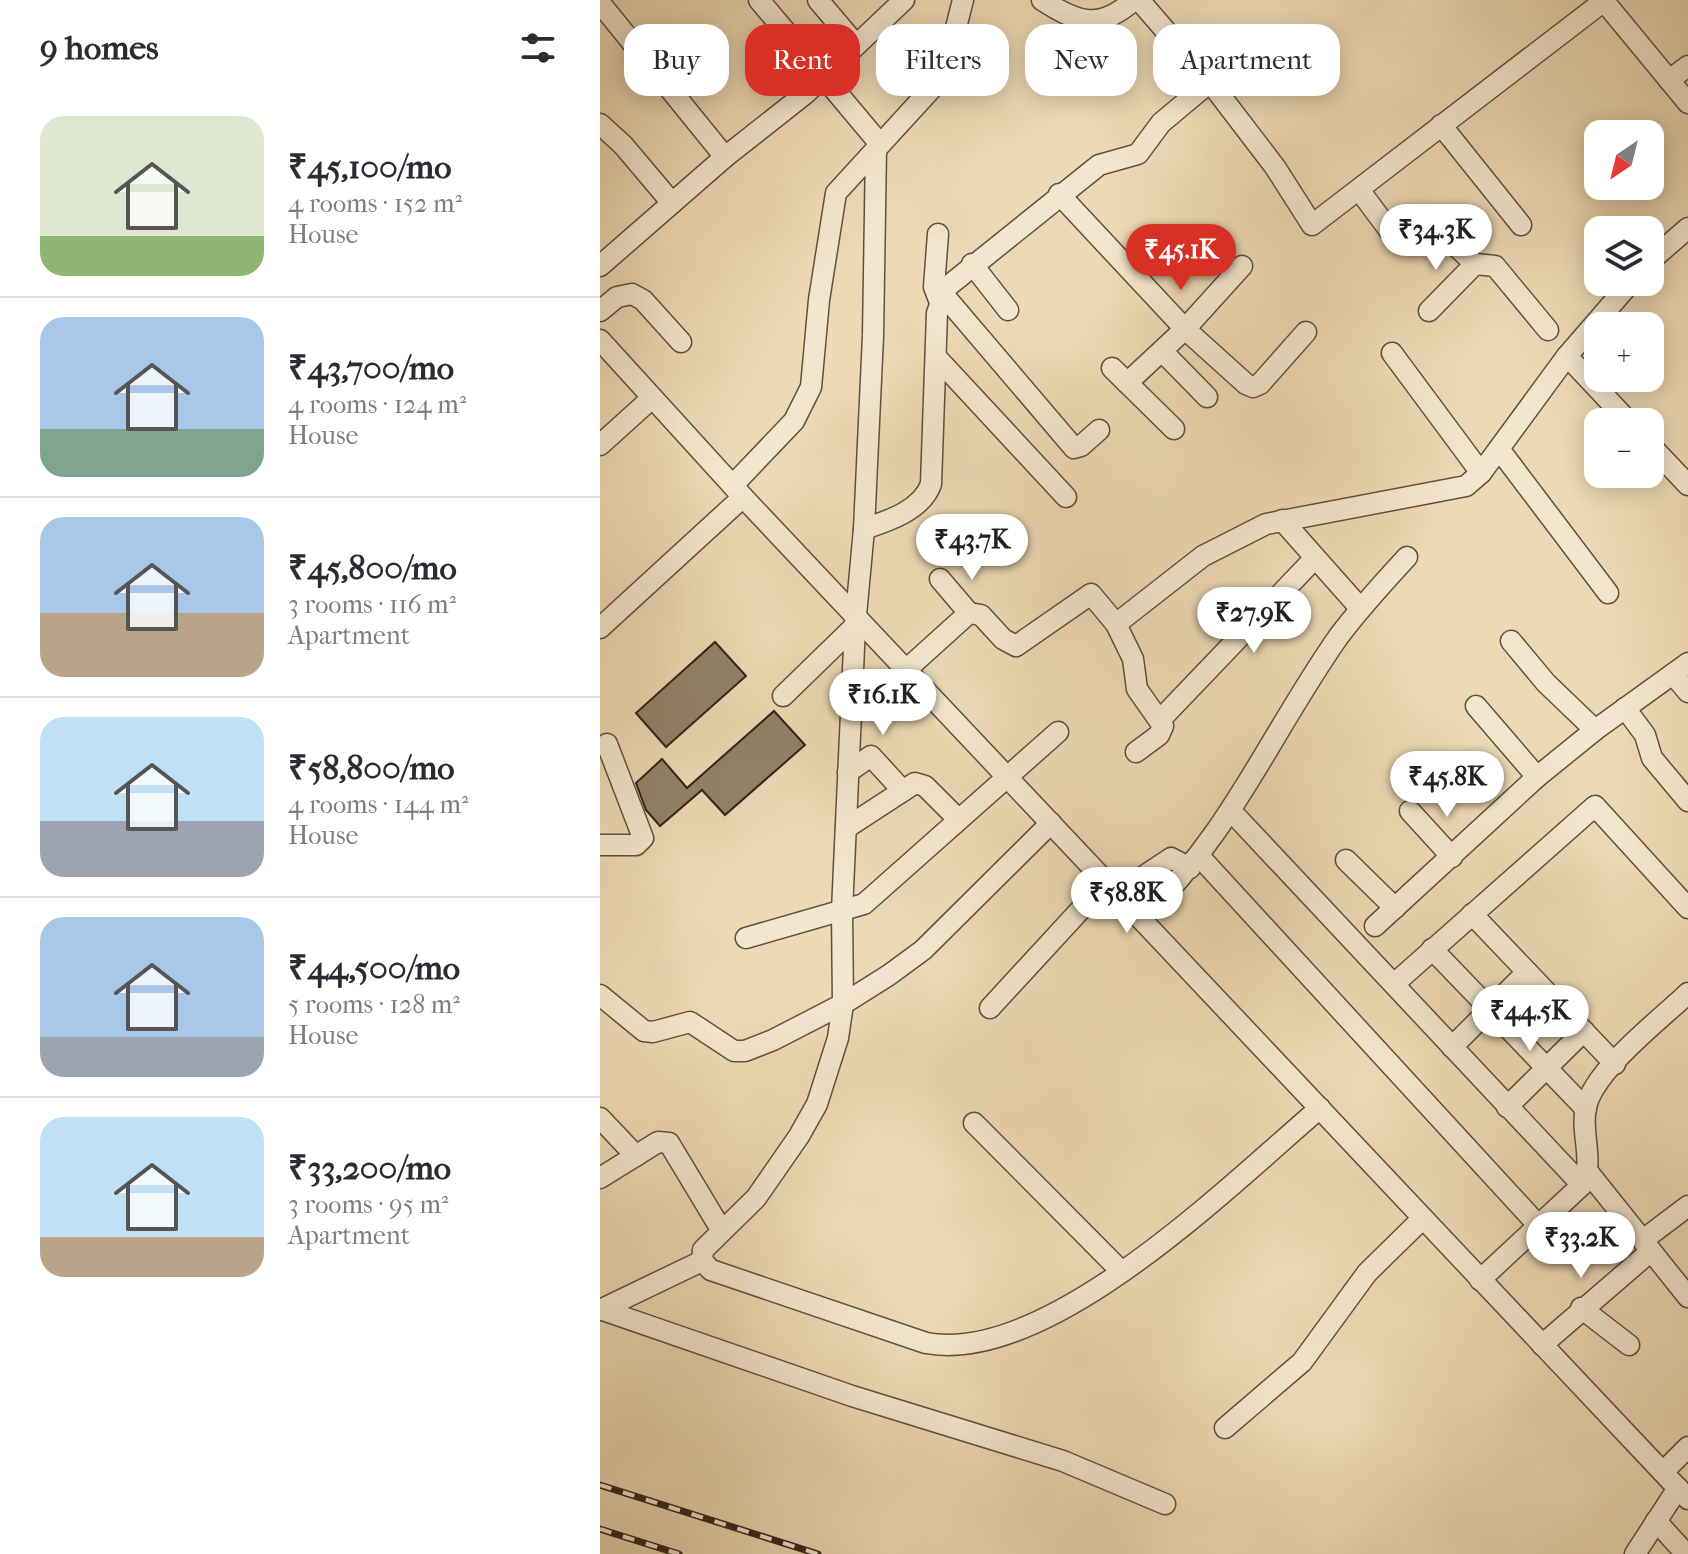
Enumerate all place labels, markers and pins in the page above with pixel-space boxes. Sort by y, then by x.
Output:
pin: ₹34.3K [1371,204,1501,272]
pin: ₹45.1K [1116,224,1246,292]
pin: ₹43.7K [907,514,1037,582]
pin: ₹27.9K [1189,587,1319,655]
pin: ₹16.1K [818,669,948,737]
pin: ₹45.8K [1382,751,1512,819]
pin: ₹58.8K [1062,867,1192,935]
pin: ₹44.5K [1465,985,1595,1053]
pin: ₹33.2K [1516,1212,1646,1280]

